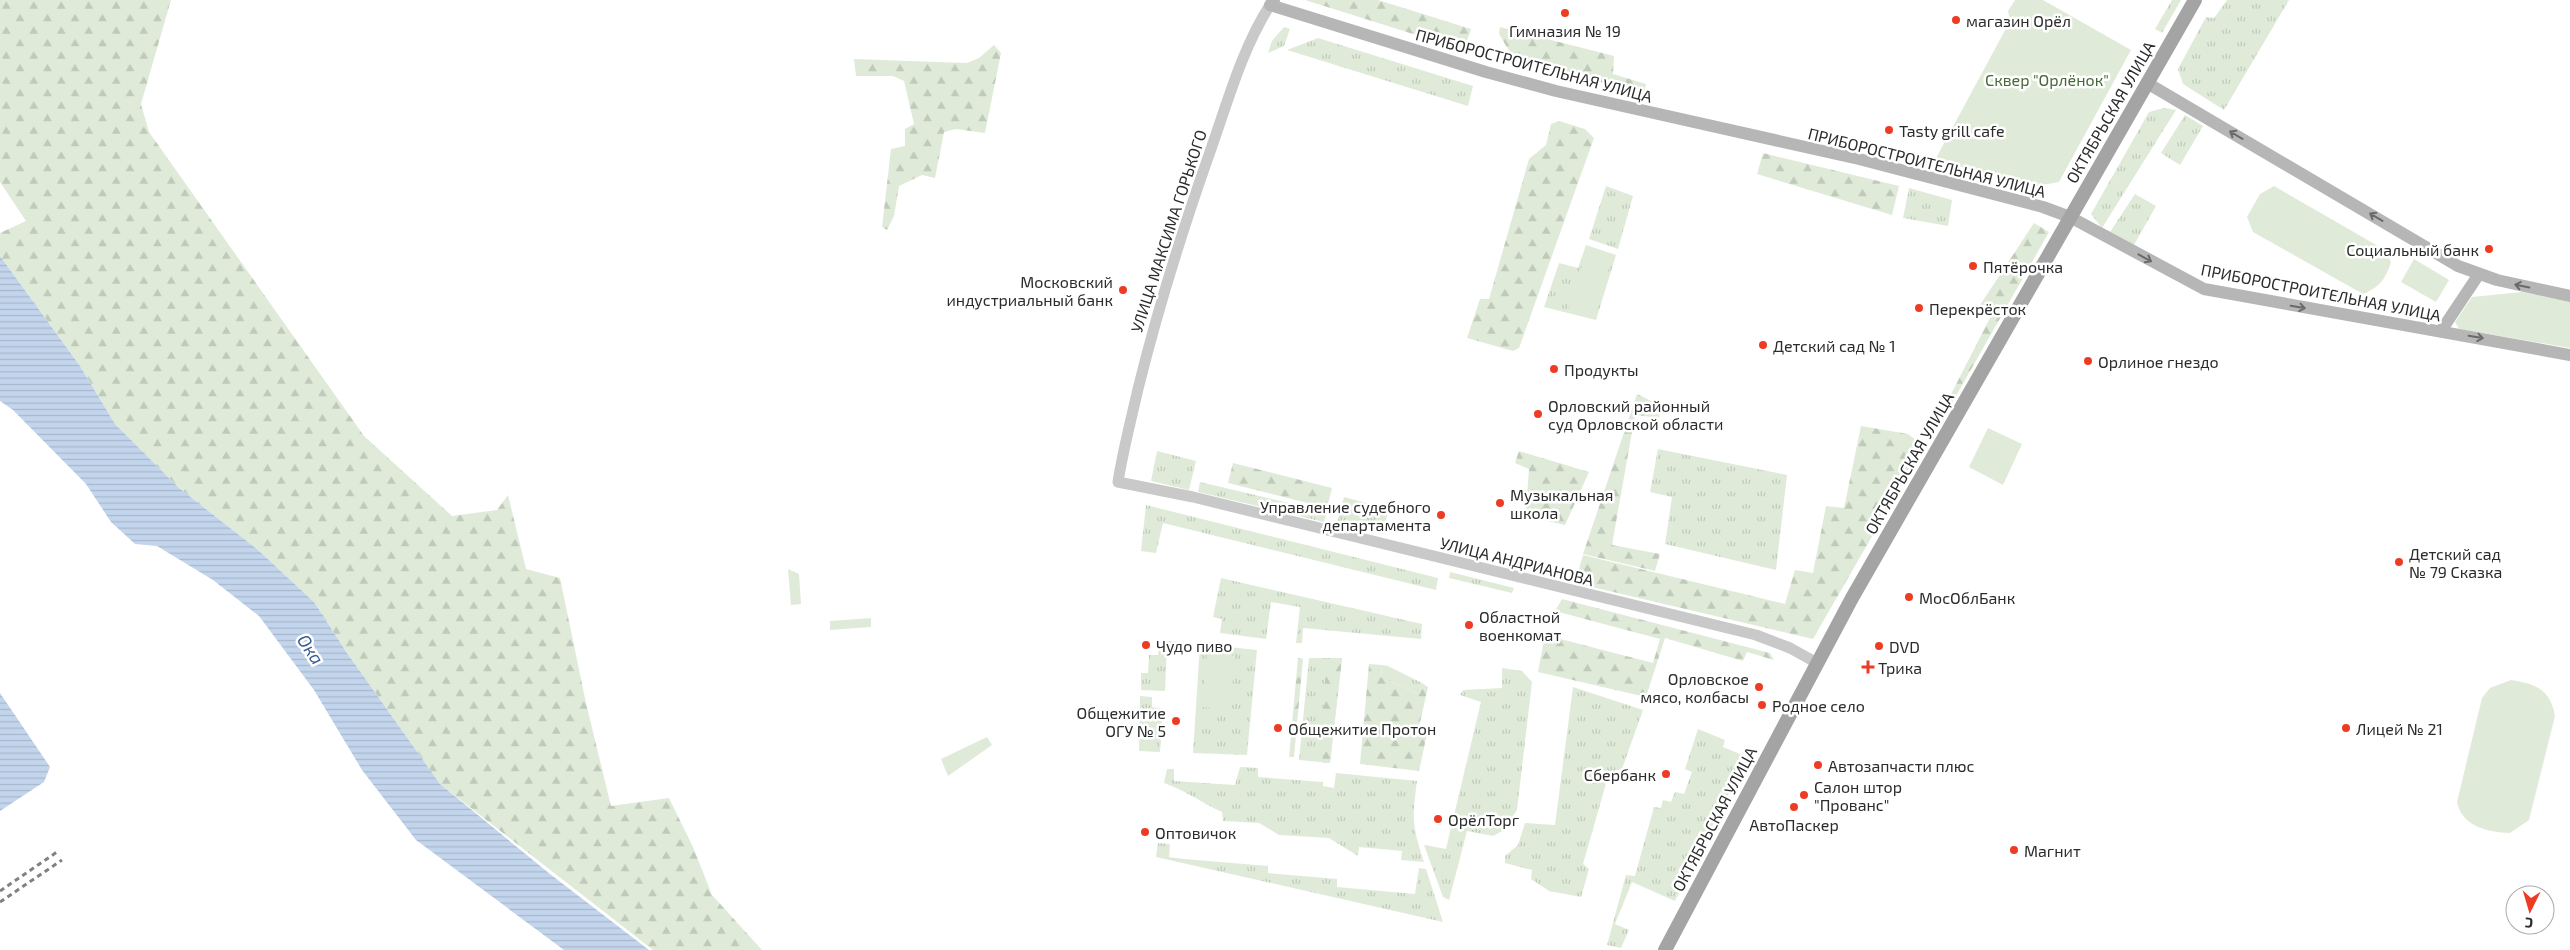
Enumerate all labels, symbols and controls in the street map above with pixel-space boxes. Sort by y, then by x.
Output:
marker: Гимназия № 19 [1559,7,1571,19]
place label: магазин Орёл [1966,11,2071,30]
marker: магазин Орёл [1950,14,1962,26]
place label: Гимназия № 19 [1509,21,1621,40]
street label: ПРИБОРОСТРОИТЕЛЬНАЯ УЛИЦА [1414,24,1654,106]
street label: ОКТЯБРЬСКАЯ УЛИЦА [2062,38,2158,186]
park label: Сквер "Орлёнок" [1985,70,2109,89]
place label: Tasty grill cafe [1899,121,2005,140]
street label: ПРИБОРОСТРОИТЕЛЬНАЯ УЛИЦА [1806,123,2048,201]
marker: Tasty grill cafe [1883,124,1895,136]
street label: УЛИЦА МАКСИМА ГОРЬКОГО [1126,127,1210,335]
one-way arrow [2230,129,2244,139]
one-way arrow [2370,212,2384,222]
place label: Социальный банк [2346,240,2479,259]
marker: Социальный банк [2483,243,2495,255]
one-way arrow [2137,254,2152,264]
place label: Пятёрочка [1983,257,2063,276]
street label: ПРИБОРОСТРОИТЕЛЬНАЯ УЛИЦА [2199,259,2443,325]
marker: Пятёрочка [1967,260,1979,272]
place label: Московский индустриальный банк [946,272,1113,310]
one-way arrow [2515,281,2531,290]
marker: Московский индустриальный банк [1117,284,1129,296]
place label: Перекрёсток [1929,299,2027,318]
marker: Перекрёсток [1913,302,1925,314]
one-way arrow [2290,302,2306,312]
one-way arrow [2467,333,2483,343]
place label: Детский сад № 1 [1773,336,1896,355]
marker: Детский сад № 1 [1757,339,1769,351]
place label: Орлиное гнездо [2098,352,2219,371]
marker: Орлиное гнездо [2082,355,2094,367]
place label: Продукты [1564,360,1639,380]
marker: Продукты [1548,363,1560,375]
street label: ОКТЯБРЬСКАЯ УЛИЦА [1861,389,1957,537]
place label: Орловский районный суд Орловской области [1548,396,1723,434]
marker: Орловский районный суд Орловской области [1532,408,1544,420]
place label: Музыкальная школа [1510,485,1614,522]
place label: Управление судебного департамента [1260,497,1431,534]
marker: Музыкальная школа [1494,497,1506,509]
marker: Управление судебного департамента [1435,509,1447,521]
street label: УЛИЦА АНДРИАНОВА [1438,533,1596,589]
place label: Детский сад № 79 Сказка [2409,544,2502,581]
marker: Детский сад № 79 Сказка [2393,556,2405,568]
place label: МосОблБанк [1919,588,2016,607]
marker: МосОблБанк [1903,591,1915,603]
place label: Областной военкомат [1479,607,1561,644]
marker: Областной военкомат [1463,619,1475,631]
water label: Ока [293,630,329,668]
place label: Чудо пиво [1156,636,1232,656]
place label: DVD [1889,637,1920,656]
marker: Чудо пиво [1140,639,1152,651]
marker: DVD [1873,640,1885,652]
place label: Трика [1878,658,1922,677]
marker: Трика [1862,661,1874,673]
place label: Орловское мясо, колбасы [1640,669,1749,706]
marker: Орловское мясо, колбасы [1753,681,1765,693]
place label: Родное село [1772,696,1865,715]
marker: Родное село [1756,699,1768,711]
place label: Общежитие ОГУ № 5 [1076,703,1166,740]
marker: Общежитие ОГУ № 5 [1170,715,1182,727]
place label: Общежитие Протон [1288,719,1436,738]
place label: Лицей № 21 [2356,719,2443,738]
marker: Общежитие Протон [1272,722,1284,734]
marker: Лицей № 21 [2340,722,2352,734]
street label: ОКТЯБРЬСКАЯ УЛИЦА [1668,744,1760,894]
place label: Автозапчасти плюс [1828,756,1974,775]
marker: Автозапчасти плюс [1812,759,1824,771]
place label: Сбербанк [1584,765,1656,784]
marker: Сбербанк [1660,768,1672,780]
place label: Салон штор "Прованс" [1814,777,1902,814]
marker: Салон штор "Прованс" [1798,789,1810,801]
marker: АвтоПаскер [1788,801,1800,813]
place label: ОрёлТорг [1448,810,1520,829]
marker: ОрёлТорг [1432,813,1444,825]
place label: АвтоПаскер [1749,815,1839,834]
place label: Оптовичок [1155,823,1237,842]
marker: Оптовичок [1139,826,1151,838]
place label: Магнит [2024,841,2081,860]
marker: Магнит [2008,844,2020,856]
north arrow [2505,885,2555,935]
text: С [2524,915,2534,932]

